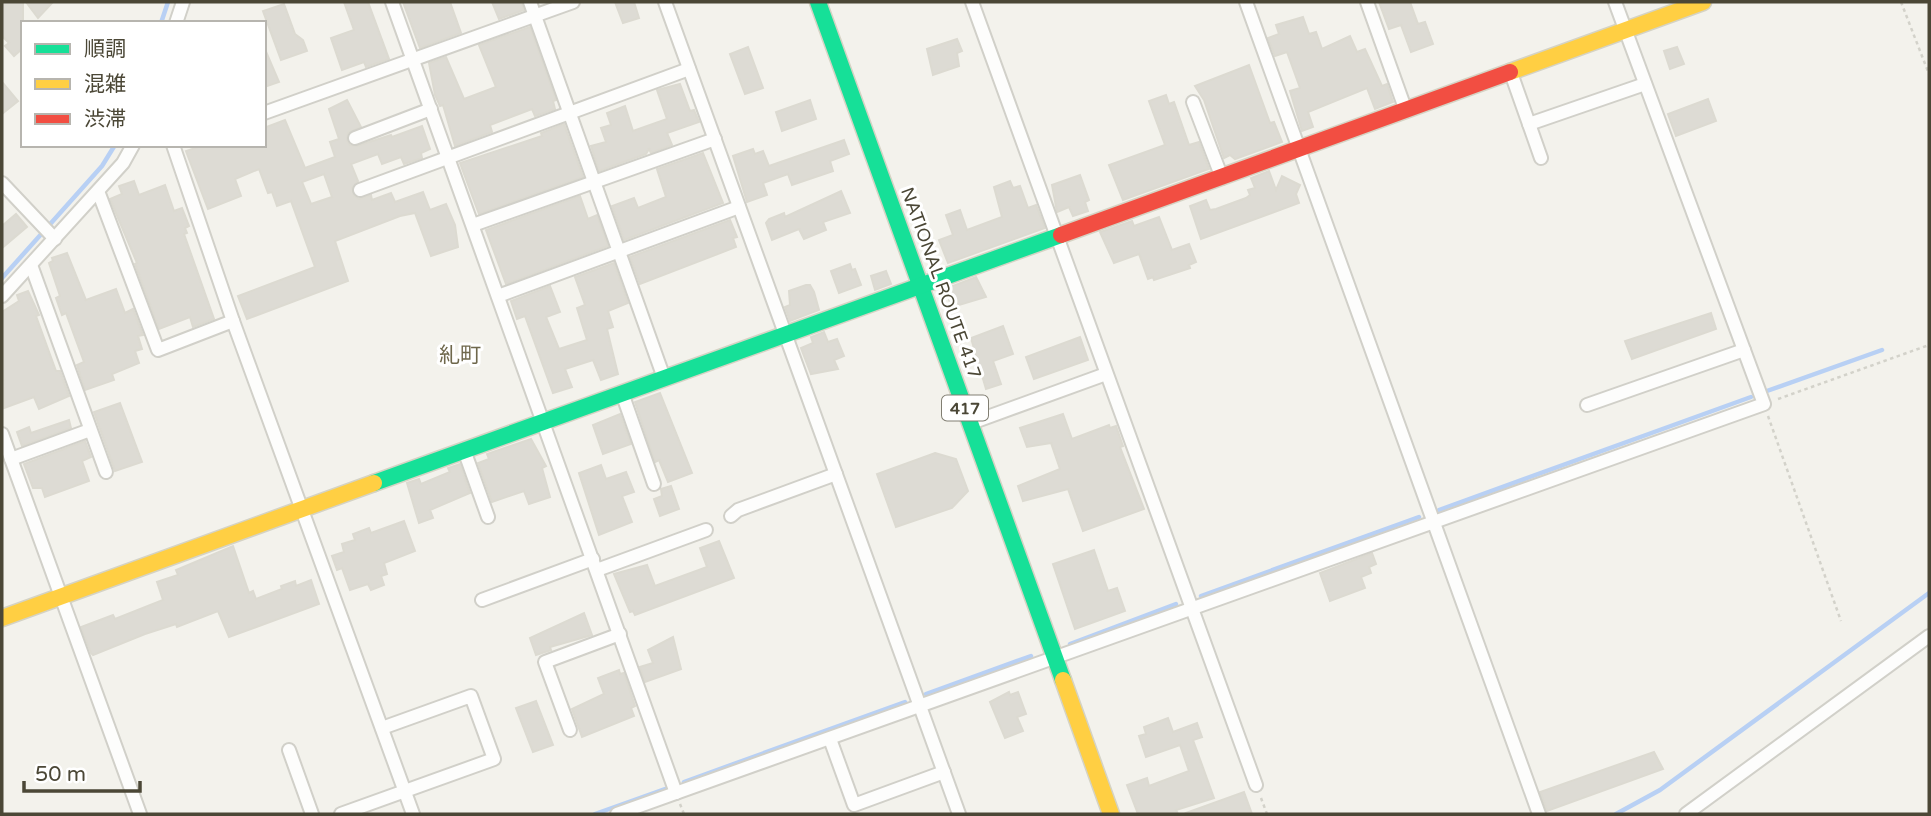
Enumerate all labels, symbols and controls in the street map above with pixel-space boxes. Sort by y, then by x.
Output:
legend [21,21,266,147]
text: 順調 [84,37,126,62]
text: 混雑 [84,72,126,97]
text: 渋滞 [84,107,126,132]
street label: NATIONAL ROUTE 417 [896,184,986,382]
district label: 糺町 [439,343,481,368]
road number: 417 [942,396,988,420]
scale bar [24,750,140,794]
text: 50 m [35,762,86,787]

